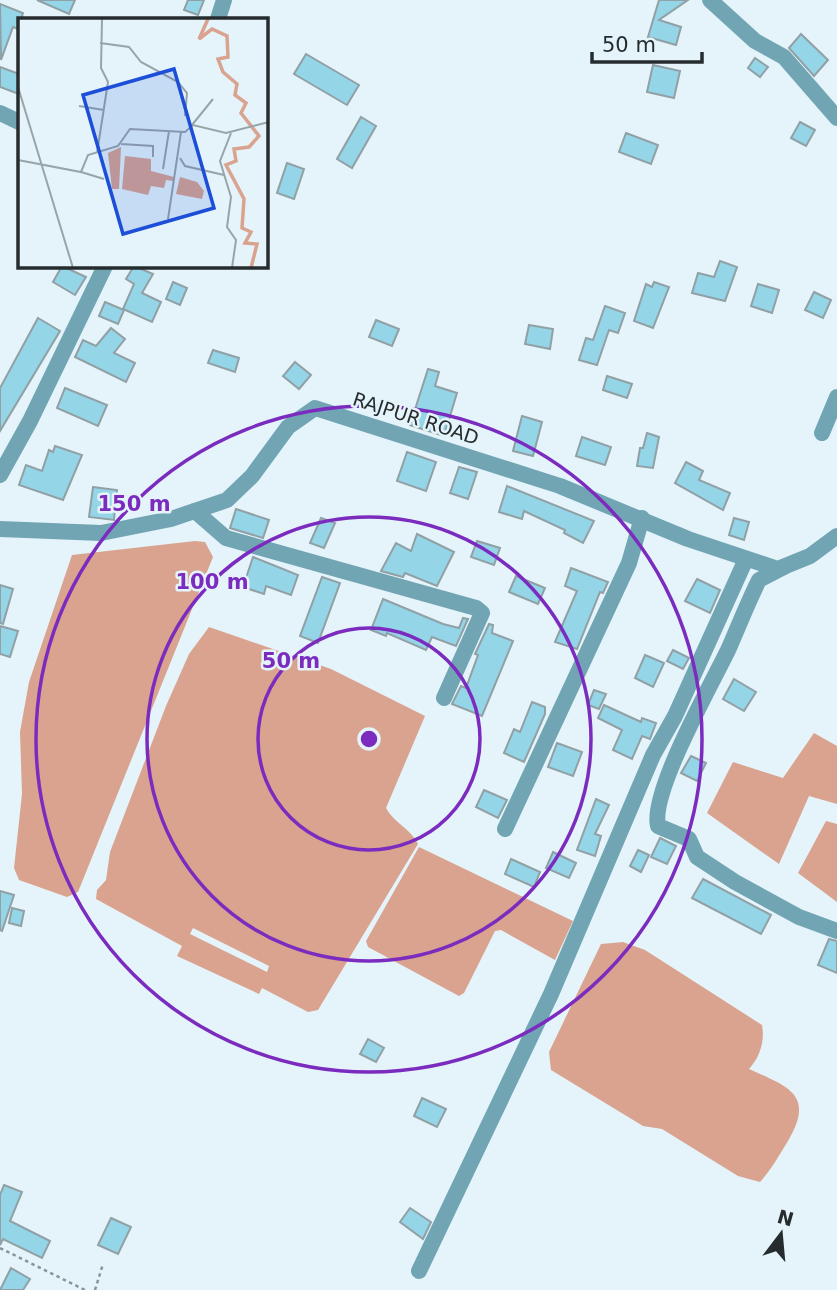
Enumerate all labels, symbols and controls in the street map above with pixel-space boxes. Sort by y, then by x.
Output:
inset map [18,18,268,268]
scale bar [592,21,702,65]
text: 50 m [602,33,656,57]
street label: RAJPUR ROAD [350,387,482,449]
text: 150 m [97,492,171,516]
text: 100 m [175,570,249,594]
text: 50 m [262,649,320,673]
centre of rings [357,727,381,751]
north arrow [746,1199,816,1269]
text: N [775,1205,796,1230]

